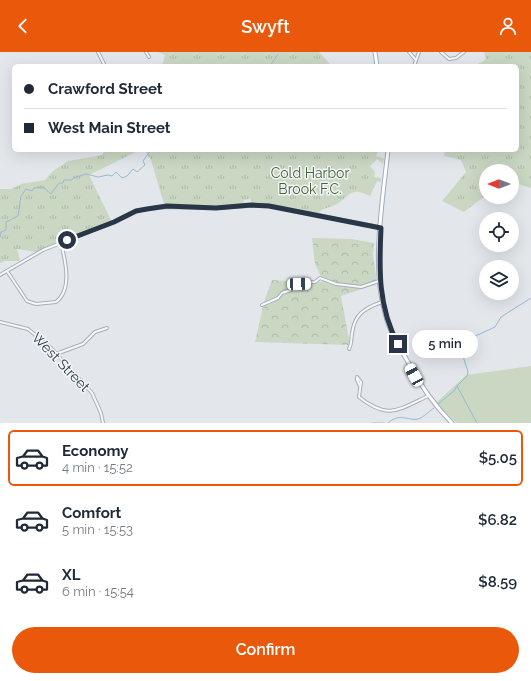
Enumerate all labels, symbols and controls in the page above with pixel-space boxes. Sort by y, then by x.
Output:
icon: back [12,15,34,37]
icon: person [497,15,519,37]
text: Swyft [241,16,290,37]
text: Crawford Street [48,80,163,98]
text: West Main Street [48,119,171,137]
north arrow [479,164,519,204]
map controls [479,164,519,300]
park label: Cold Harbor Brook F.C. [271,165,349,197]
button: locate [479,212,519,252]
route start [58,231,76,249]
button: layers [479,260,519,300]
car [287,278,311,290]
street label: West Street [29,329,93,395]
callout: 5 min [412,330,478,358]
route end [389,335,407,353]
text: 5 min [428,336,462,351]
car [403,362,425,388]
icon: car [14,440,50,476]
text: Economy [62,442,129,460]
text: $5.05 [479,449,517,467]
text: 4 min · 15:52 [62,460,133,475]
icon: car [14,502,50,538]
text: Comfort [62,504,121,522]
text: $6.82 [478,511,517,529]
text: 5 min · 15:53 [62,522,133,537]
icon: car [14,564,50,600]
text: XL [62,566,80,584]
text: $8.59 [478,573,517,591]
text: 6 min · 15:54 [62,584,134,599]
button: Confirm [12,627,519,673]

